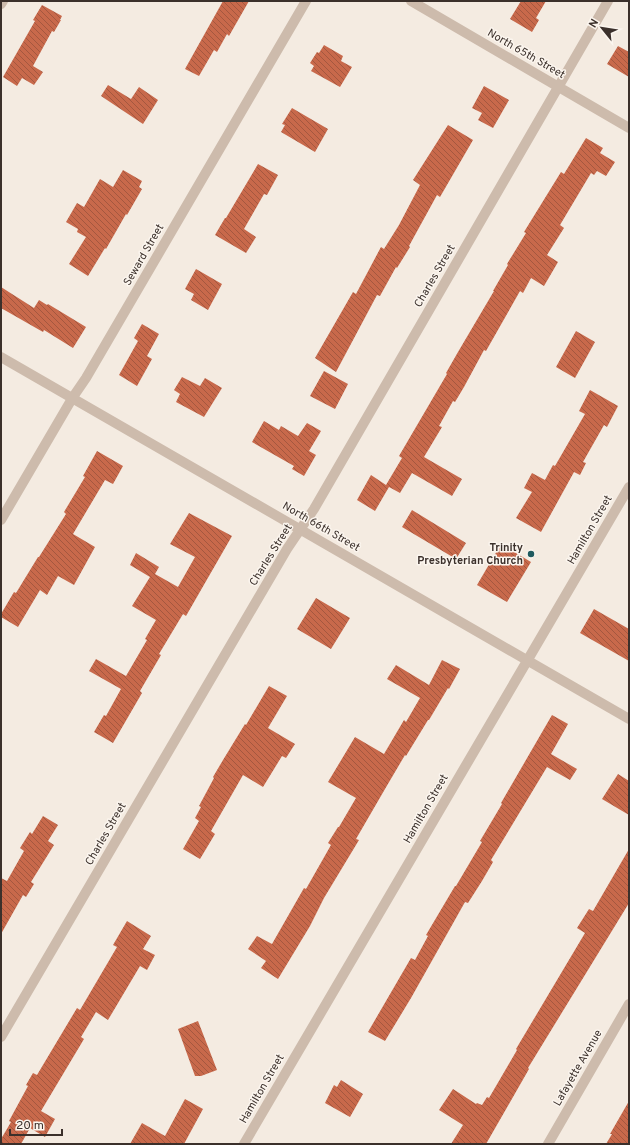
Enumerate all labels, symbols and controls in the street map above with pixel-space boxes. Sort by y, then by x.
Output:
north arrow [582,8,622,48]
text: N [586,17,602,30]
street label: North 65th Street [485,26,567,82]
street label: Seward Street [121,222,167,288]
street label: Charles Street [411,242,459,310]
street label: Hamilton Street [565,493,615,567]
street label: North 66th Street [280,499,362,555]
street label: Charles Street [246,522,296,588]
place label: Trinity Presbyterian Church [417,541,523,568]
marker: Trinity Presbyterian Church [526,549,536,559]
street label: Hamilton Street [401,772,451,846]
street label: Charles Street [82,800,130,868]
street label: Lafayette Avenue [550,1027,606,1109]
street label: Hamilton Street [237,1052,287,1126]
scale bar [10,1111,62,1137]
text: 20 m [16,1118,44,1134]

